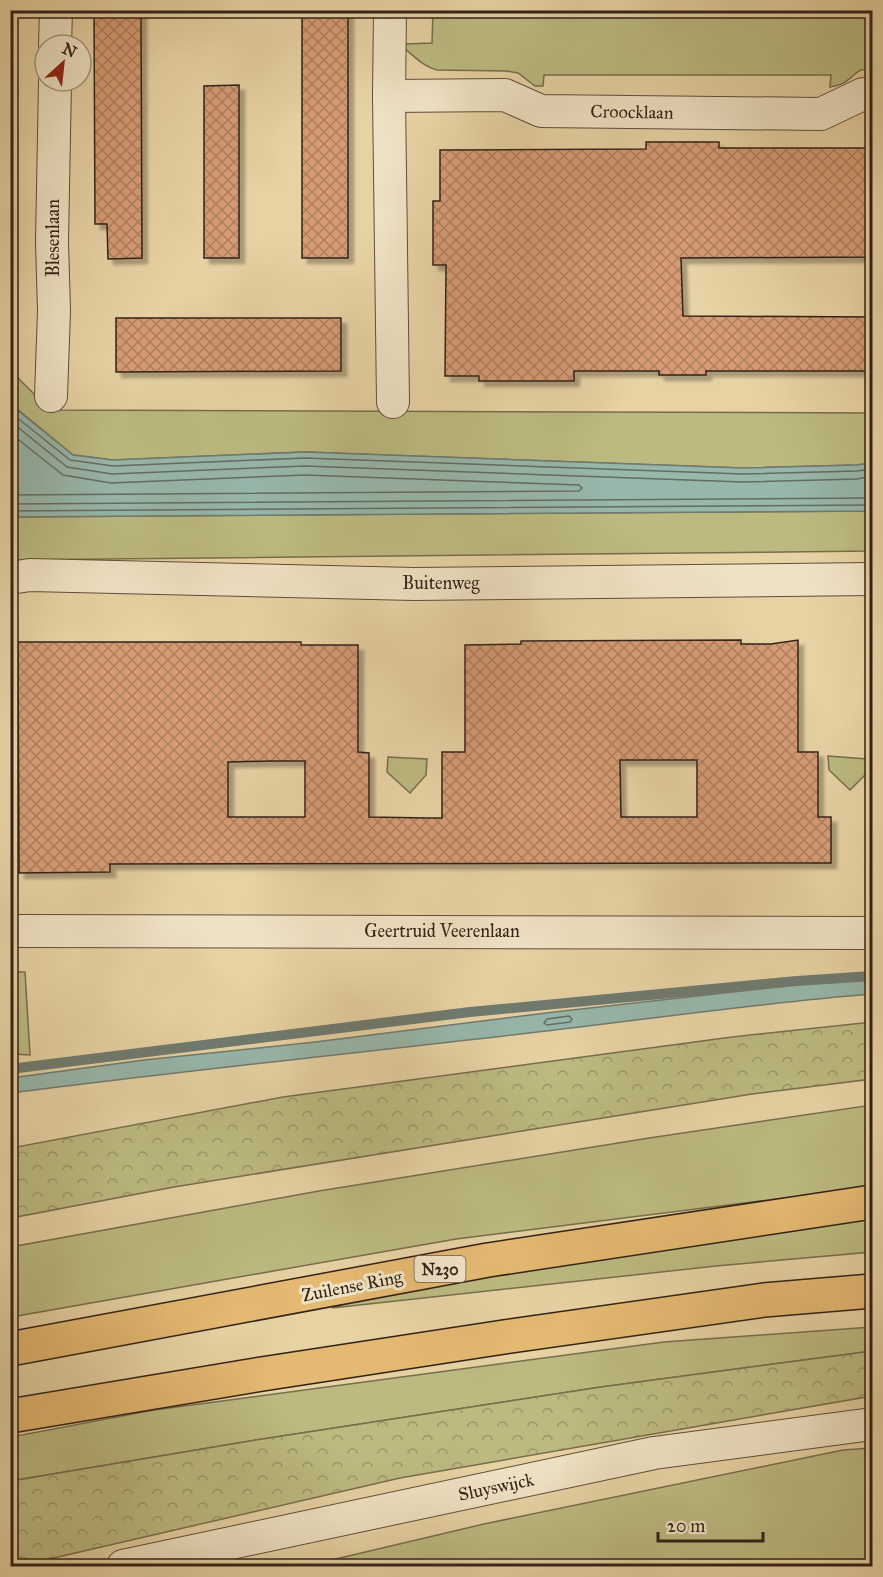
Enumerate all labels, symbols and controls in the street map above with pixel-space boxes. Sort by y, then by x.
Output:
north arrow [33,33,93,93]
text: N [59,39,80,62]
street label: Croocklaan [590,100,674,124]
street label: Blesenlaan [42,199,64,277]
street label: Buitenweg [402,572,480,595]
street label: Geertruid Veerenlaan [364,920,520,942]
road number: N230 [414,1256,466,1282]
street label: Zuilense Ring [300,1265,405,1307]
street label: Sluyswijck [456,1468,536,1506]
scale bar [658,1505,763,1543]
text: 20 m [667,1515,705,1537]

